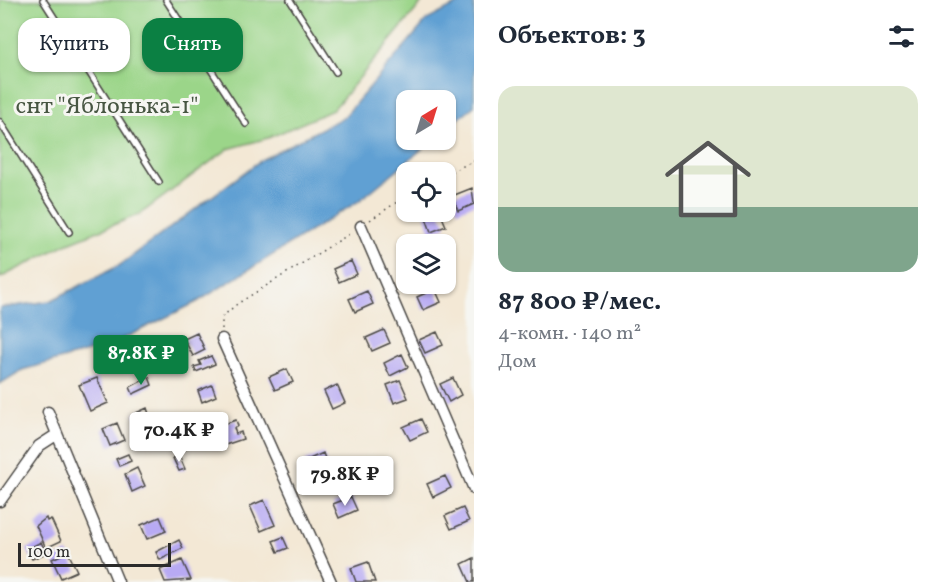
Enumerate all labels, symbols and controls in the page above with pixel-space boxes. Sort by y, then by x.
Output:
chip: Купить [18,18,130,72]
chip: Снять [142,18,243,72]
text: Объектов: 3 [498,18,646,54]
icon: filters [885,20,918,53]
park label: снт "Яблонька-1" [16,90,198,124]
north arrow [396,90,456,150]
map controls [396,90,456,294]
icon: home [654,125,762,233]
button: locate [396,162,456,222]
button: layers [396,234,456,294]
text: 87 800 ₽/мес. [498,284,662,320]
text: 4-комн. · 140 m² [498,320,641,348]
pin: 87.8K ₽ [86,335,196,386]
text: 87.8K ₽ [107,340,175,368]
text: Дом [498,348,537,376]
pin: 70.4K ₽ [124,412,234,463]
text: 70.4K ₽ [143,417,215,445]
pin: 79.8K ₽ [290,456,400,507]
text: 79.8K ₽ [311,461,379,489]
scale bar [18,540,171,568]
text: 100 m [27,542,70,564]

